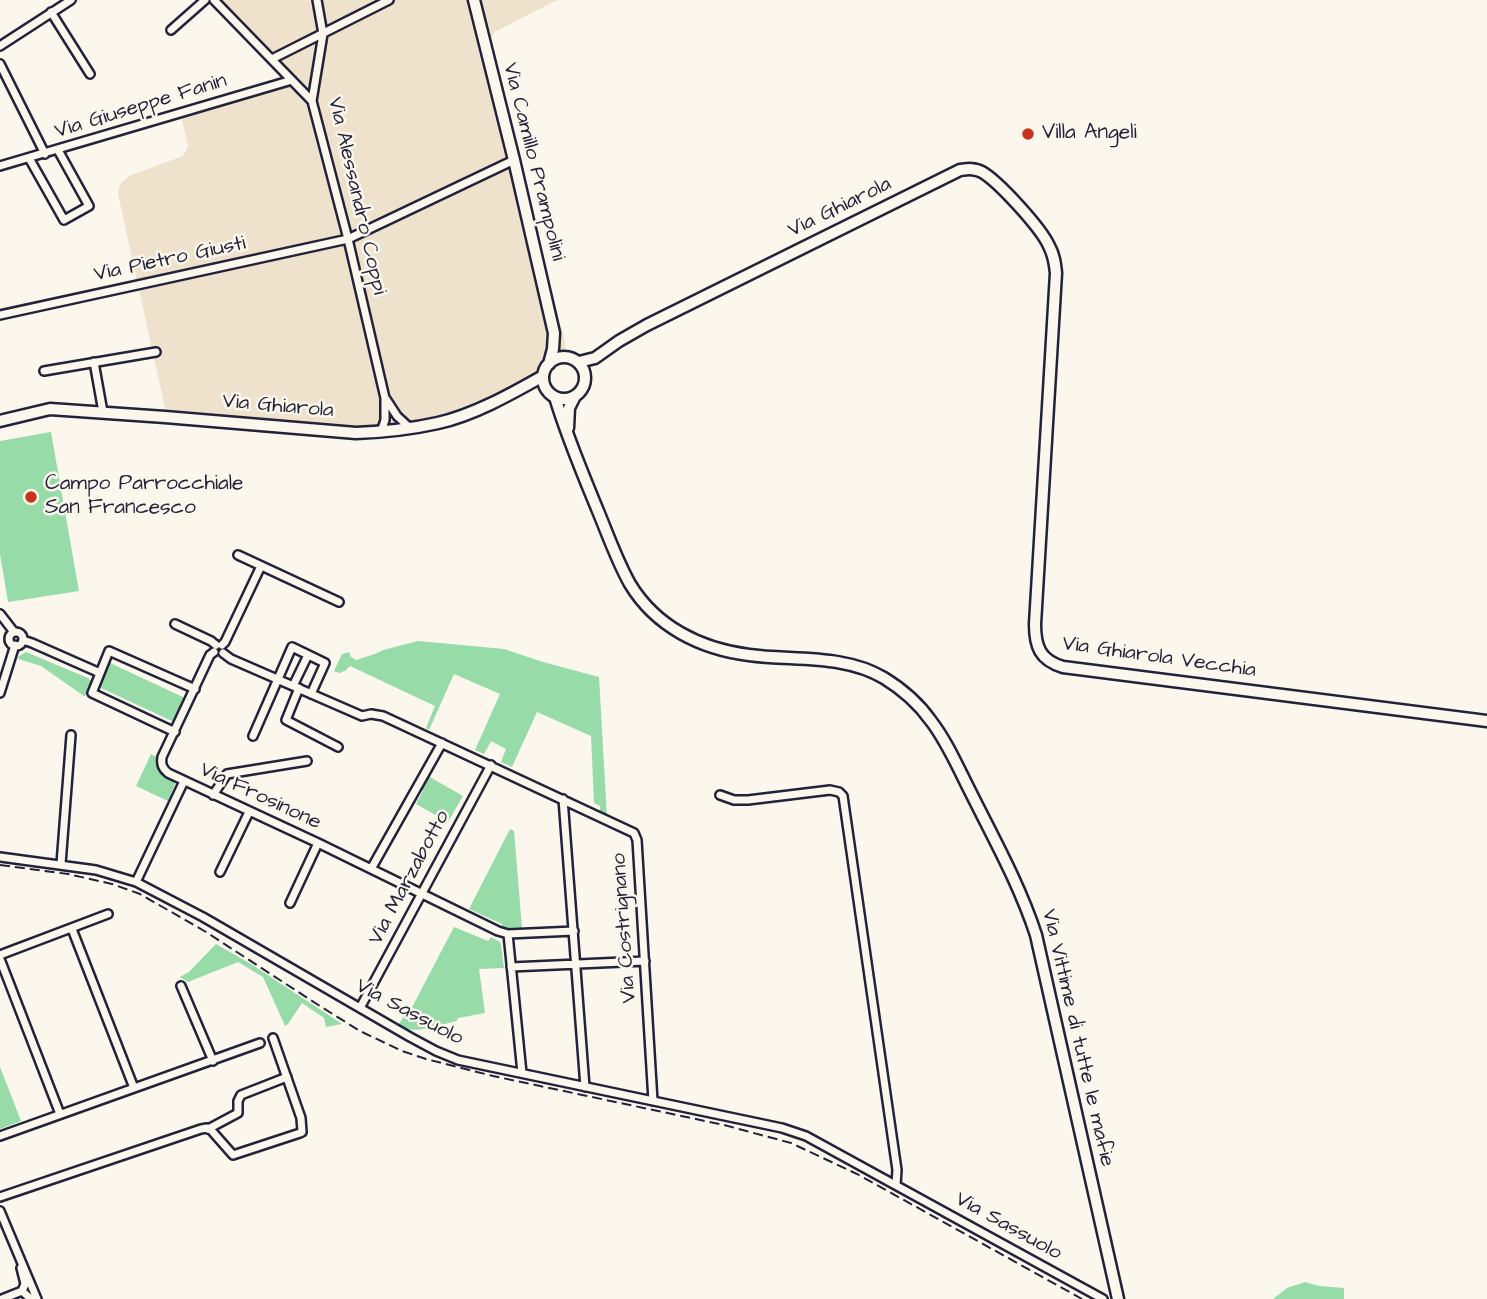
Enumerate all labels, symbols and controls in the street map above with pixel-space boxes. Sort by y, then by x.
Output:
street label: Via Camillo Prampolini [496,60,570,264]
street label: Via Giuseppe Fanin [52,69,230,145]
street label: Via Alessandro Coppi [321,95,391,297]
place label: Villa Angeli [1042,121,1137,147]
marker: Villa Angeli [1020,126,1036,142]
street label: Via Ghiarola [784,172,896,244]
street label: Via Pietro Giusti [92,232,248,288]
street label: Via Ghiarola [221,390,335,424]
place label: Campo Parrocchiale San Francesco [45,472,243,522]
marker: Campo Parrocchiale San Francesco [23,489,39,505]
street label: Via Ghiarola Vecchia [1060,632,1258,684]
street label: Via Frosinone [195,758,325,836]
street label: Via Marzabotto [364,806,456,950]
street label: Via Costrignano [607,852,643,1004]
street label: Via Vittime di tutte le mafie [1035,907,1119,1169]
street label: Via Sassuolo [351,974,467,1052]
street label: Via Sassuolo [950,1187,1066,1267]

